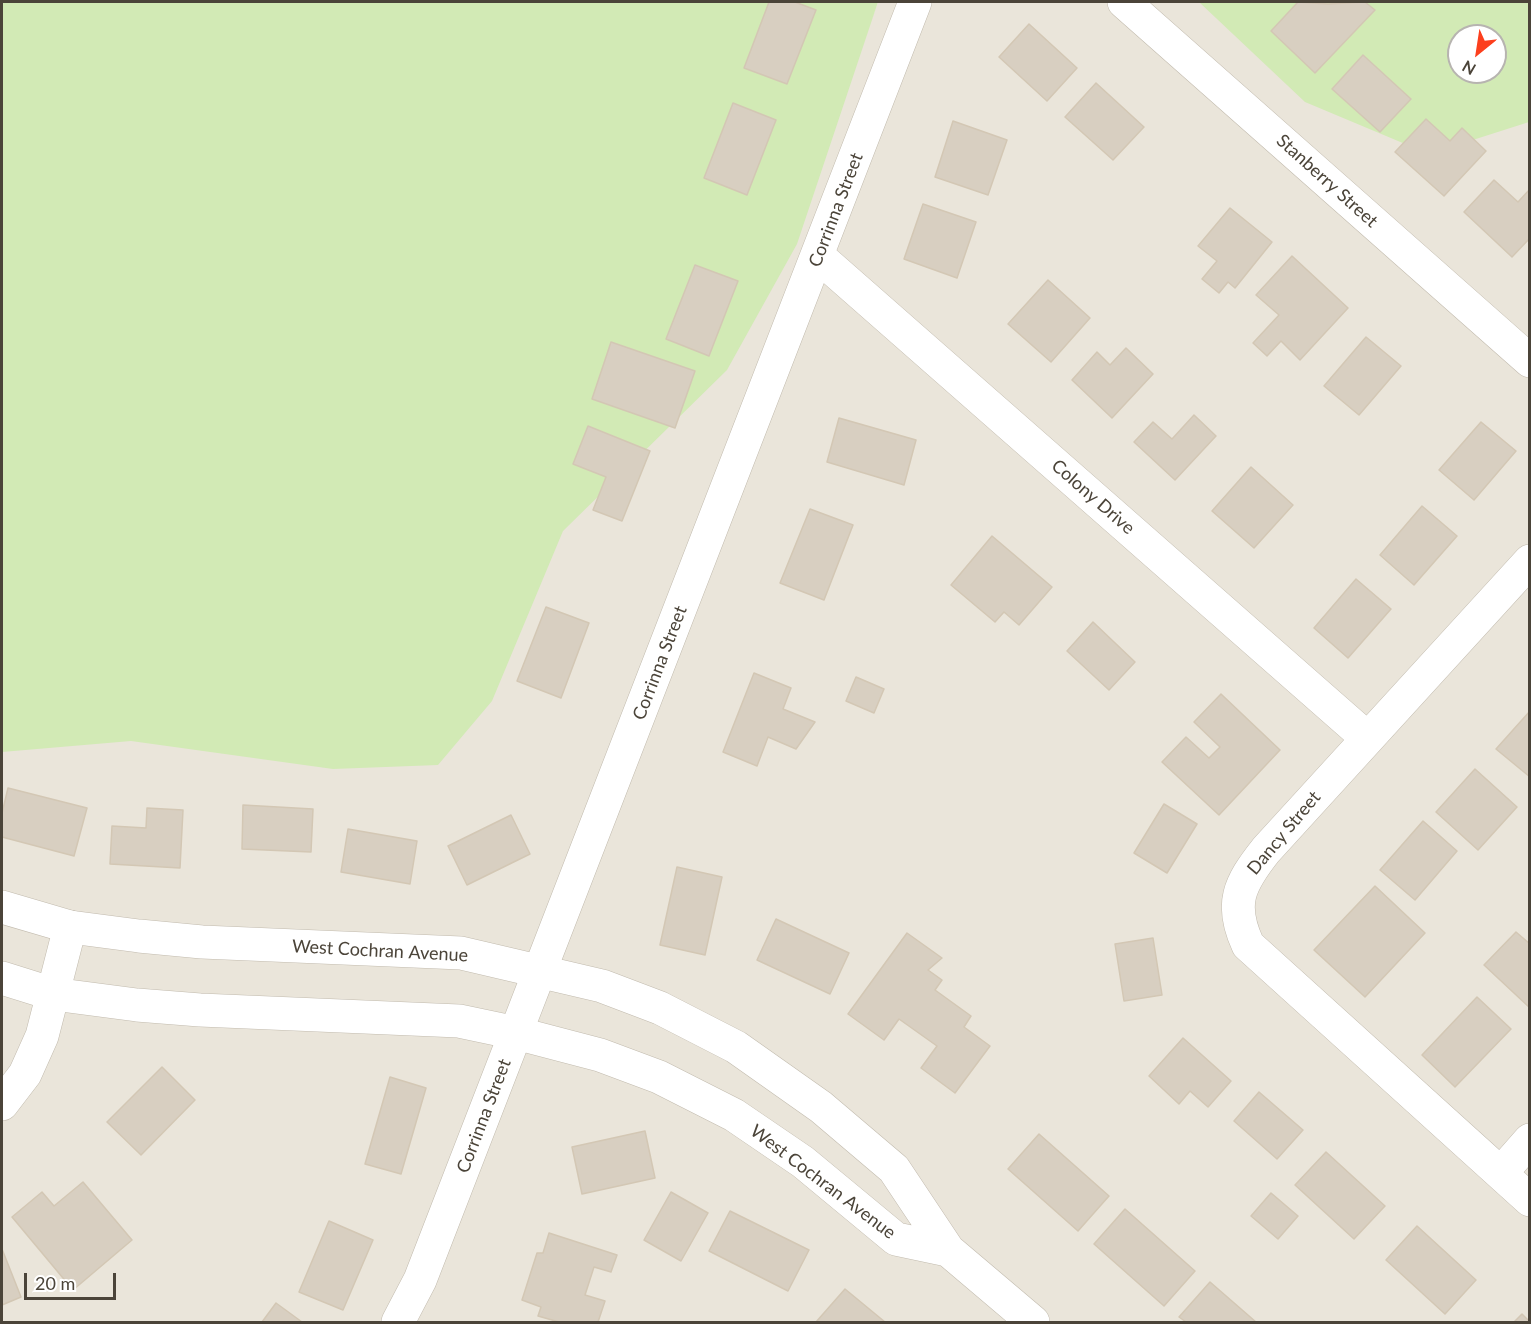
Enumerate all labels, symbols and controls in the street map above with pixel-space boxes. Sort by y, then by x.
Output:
north arrow [1447,24,1507,84]
text: N [1459,57,1479,80]
street label: Stanberry Street [1272,130,1382,232]
street label: Corrinna Street [804,150,868,270]
street label: Colony Drive [1047,455,1139,539]
street label: Corrinna Street [628,603,692,723]
street label: Dancy Street [1243,787,1325,879]
street label: West Cochran Avenue [291,936,469,966]
street label: Corrinna Street [452,1056,516,1176]
street label: West Cochran Avenue [746,1120,900,1244]
scale bar [27,1261,118,1299]
text: 20 m [35,1272,75,1294]

